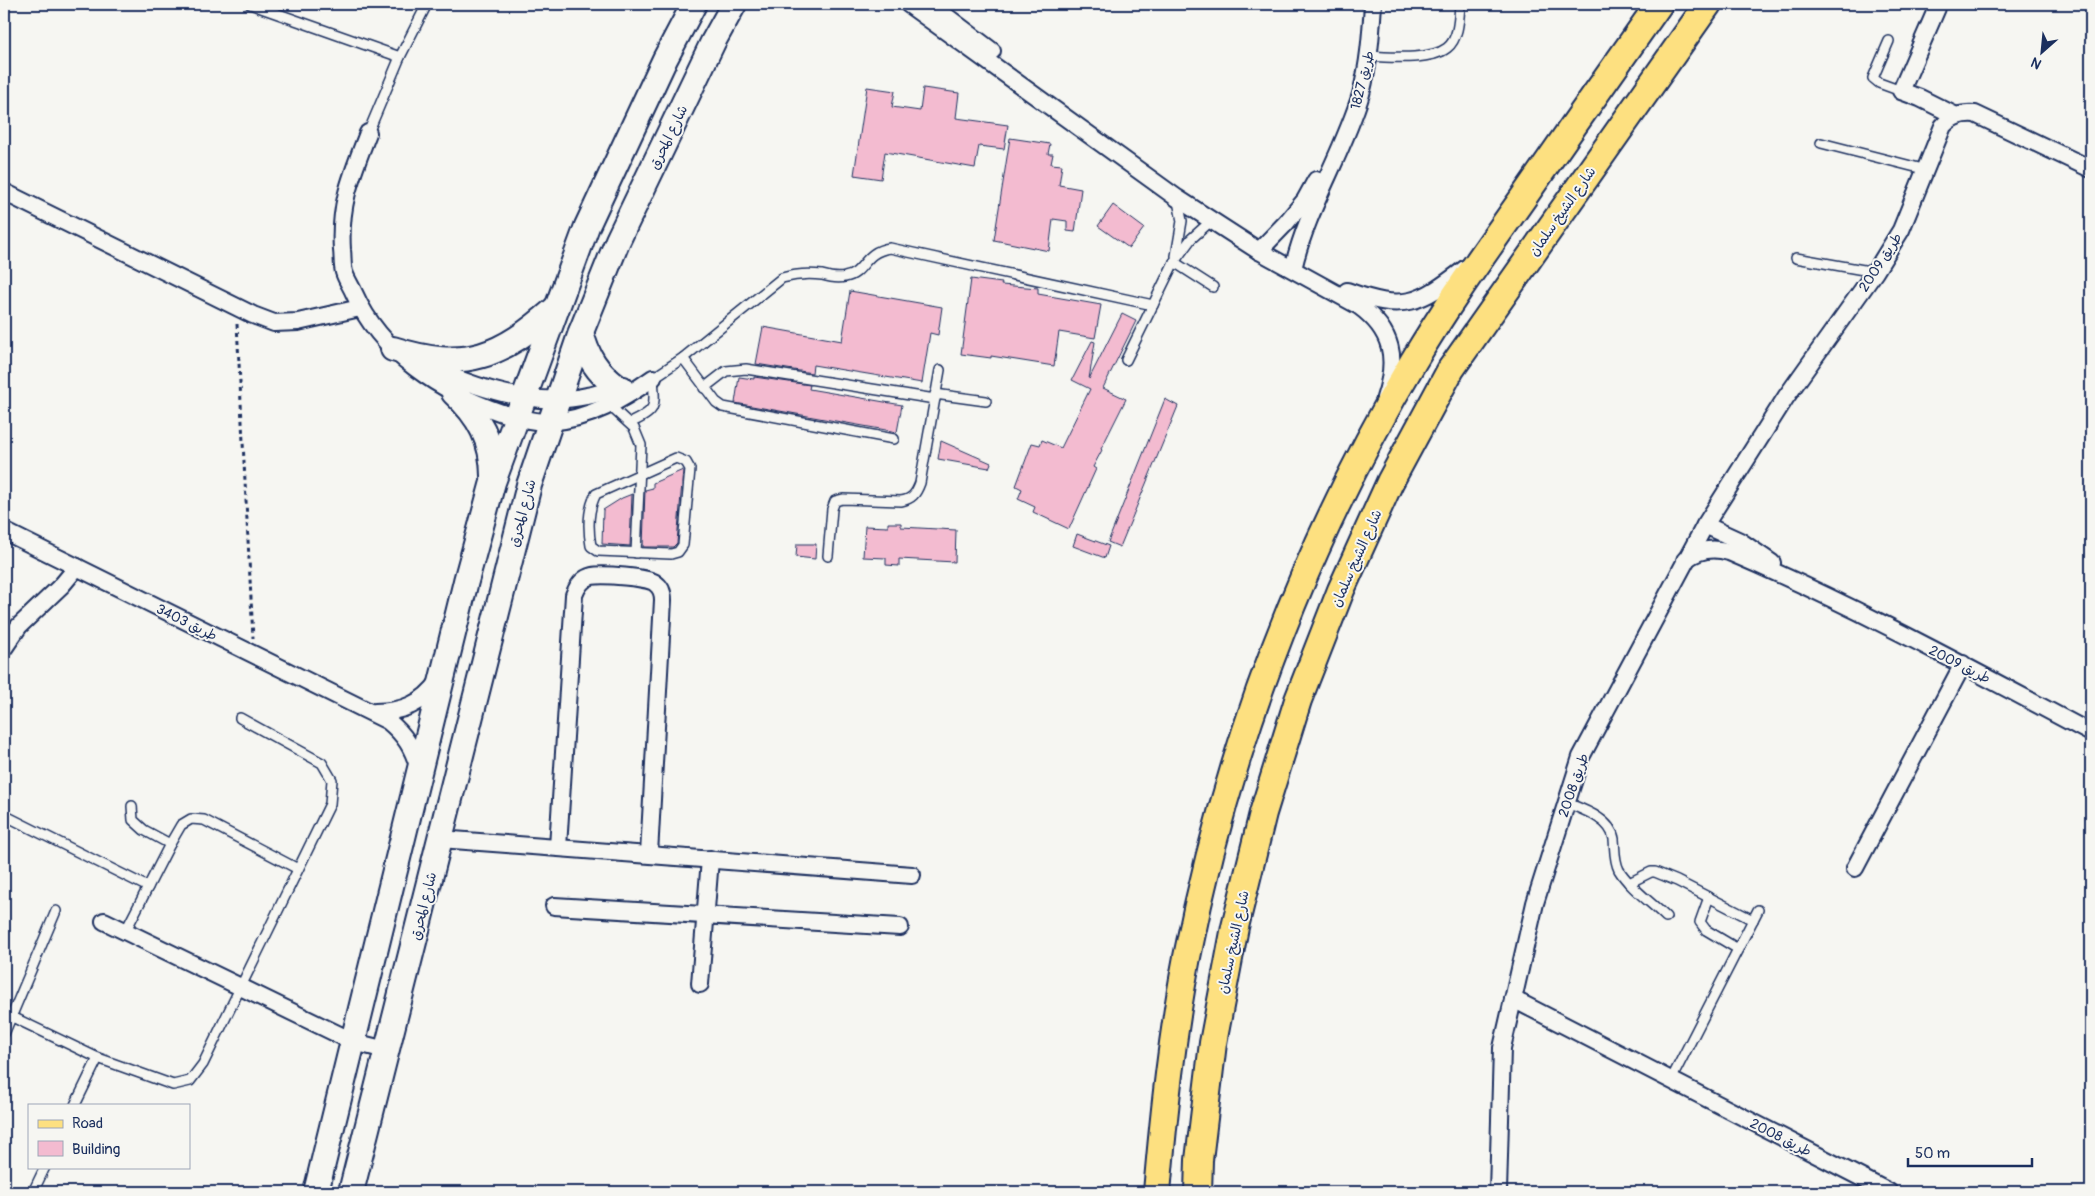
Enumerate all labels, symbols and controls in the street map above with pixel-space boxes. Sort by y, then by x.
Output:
north arrow [2018,28,2068,78]
street label: طريق 1827 [1347,49,1378,111]
text: N [2028,53,2044,73]
street label: شارع المحرق [646,102,692,173]
street label: شارع الشيخ سلمان [1525,163,1600,260]
street label: طريق 2009 [1855,230,1906,295]
street label: شارع المحرق [505,477,541,549]
street label: شارع الشيخ سلمان [1327,507,1387,610]
street label: طريق 3403 [153,600,220,645]
street label: طريق 2009 [1926,642,1993,687]
street label: طريق 2008 [1555,751,1592,819]
street label: شارع المحرق [407,870,441,942]
street label: شارع الشيخ سلمان [1214,889,1254,995]
legend [28,1104,190,1168]
text: Road [72,1114,103,1133]
street label: طريق 2008 [1747,1115,1814,1160]
scale bar [1908,1136,2031,1168]
text: Building [72,1140,120,1159]
text: 50 m [1915,1144,1950,1163]

